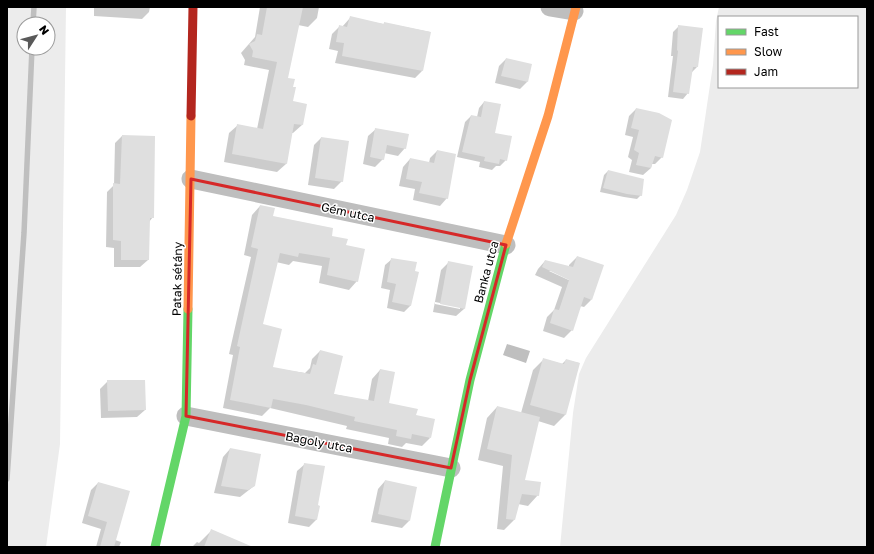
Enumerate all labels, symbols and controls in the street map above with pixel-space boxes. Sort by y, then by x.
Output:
north arrow [16,16,56,56]
legend [718,16,858,88]
text: N [37,23,52,37]
text: Fast [754,24,779,39]
text: Slow [754,44,782,59]
text: Jam [754,64,778,79]
street label: Gém utca [320,199,376,225]
street label: Banka utca [470,239,502,305]
street label: Patak sétány [169,241,185,316]
street label: Bagoly utca [284,428,354,456]

